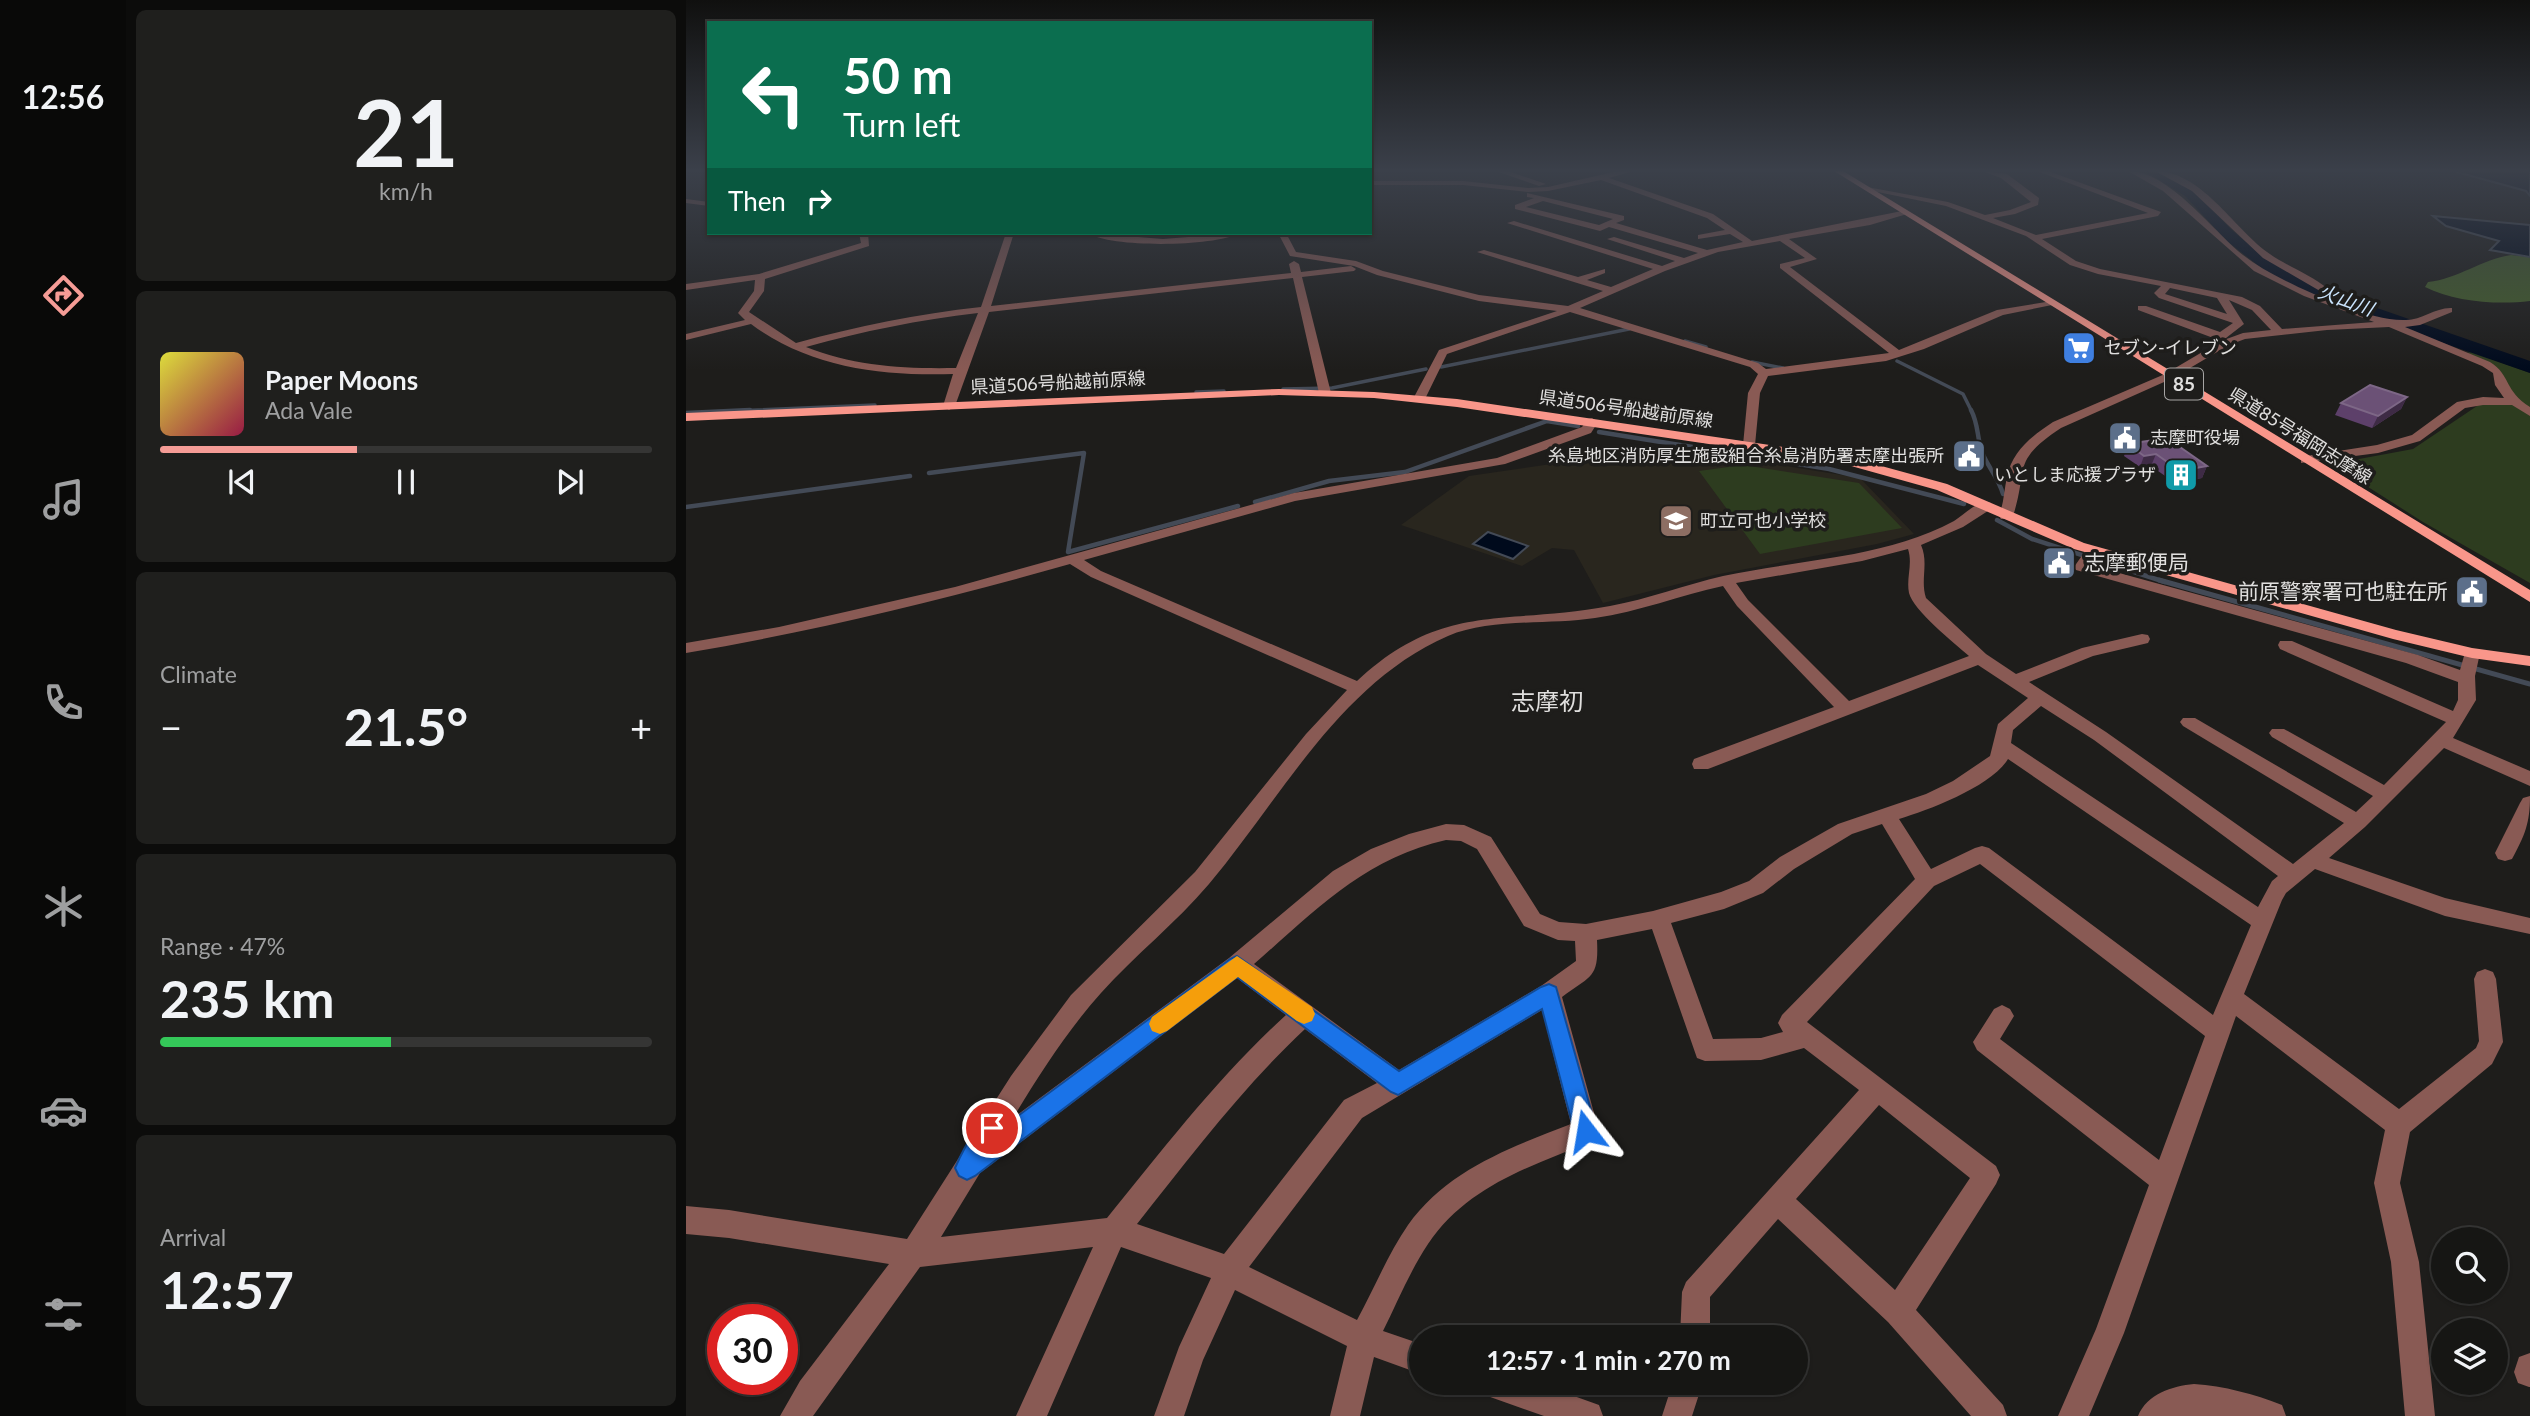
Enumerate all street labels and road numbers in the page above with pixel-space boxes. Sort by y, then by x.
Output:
street label: 県道506号船越前原線 [970,366,1146,398]
road number: 85 [2165,368,2203,400]
street label: 県道85号福岡志摩線 [2225,382,2376,488]
street label: 県道506号船越前原線 [1538,385,1714,431]

